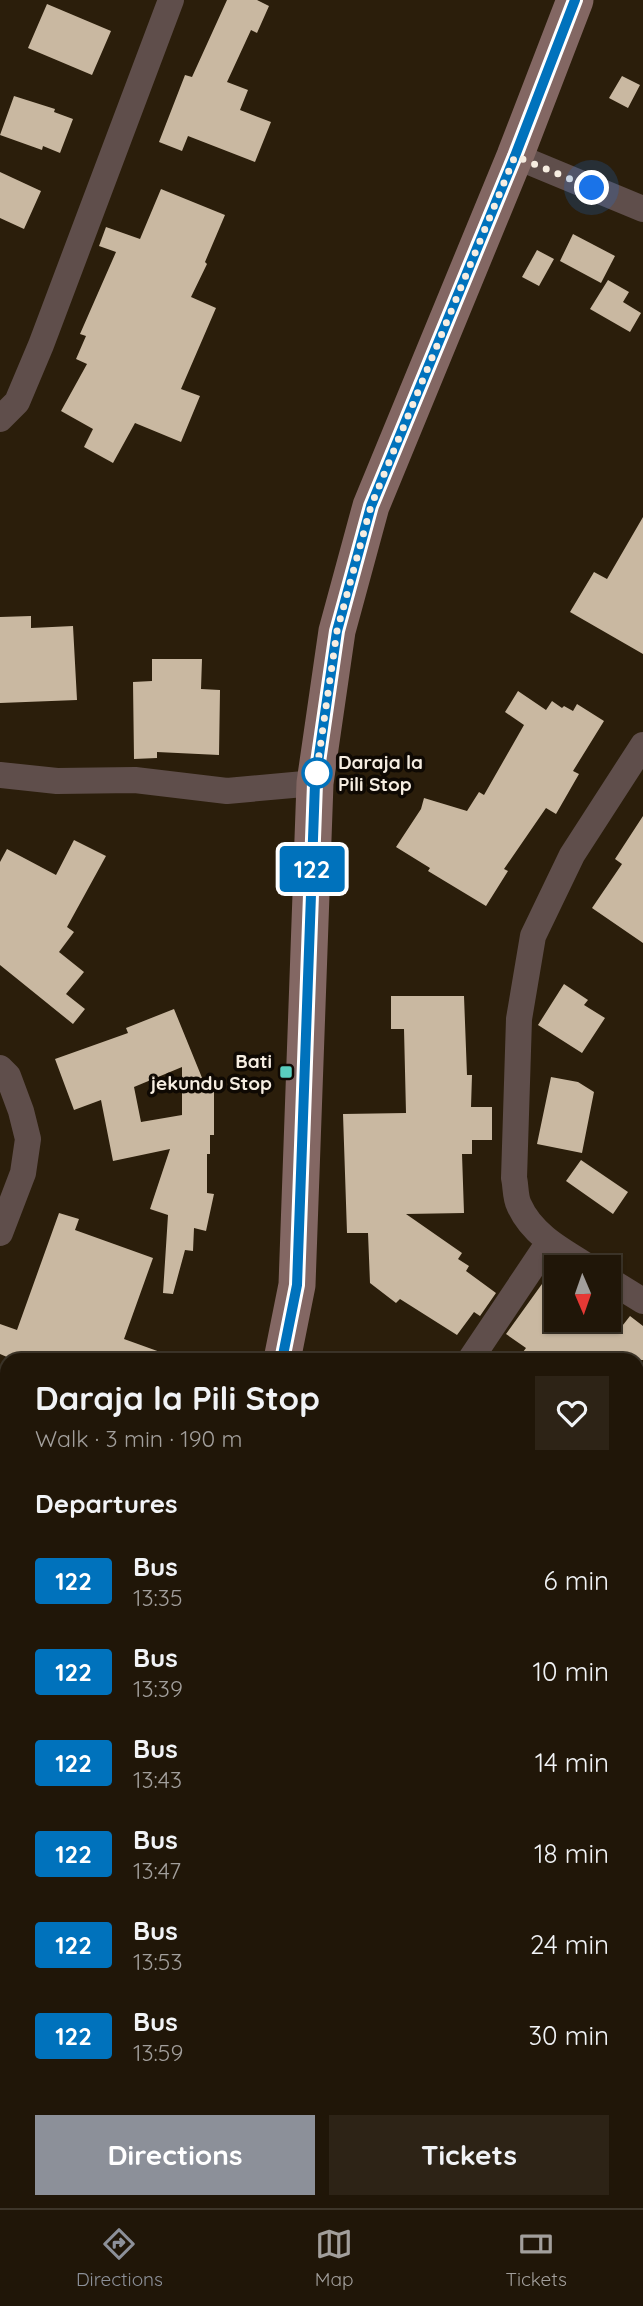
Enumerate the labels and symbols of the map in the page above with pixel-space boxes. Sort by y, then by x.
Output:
your location [574,170,609,205]
place label: Daraja la Pili Stop [338,750,423,796]
marker: Daraja la Pili Stop [302,758,332,788]
line badge: 122 [272,846,352,892]
place label: Bati jekundu Stop [150,1049,272,1095]
marker: Bati jekundu Stop [278,1064,294,1080]
north arrow [544,1255,621,1332]

